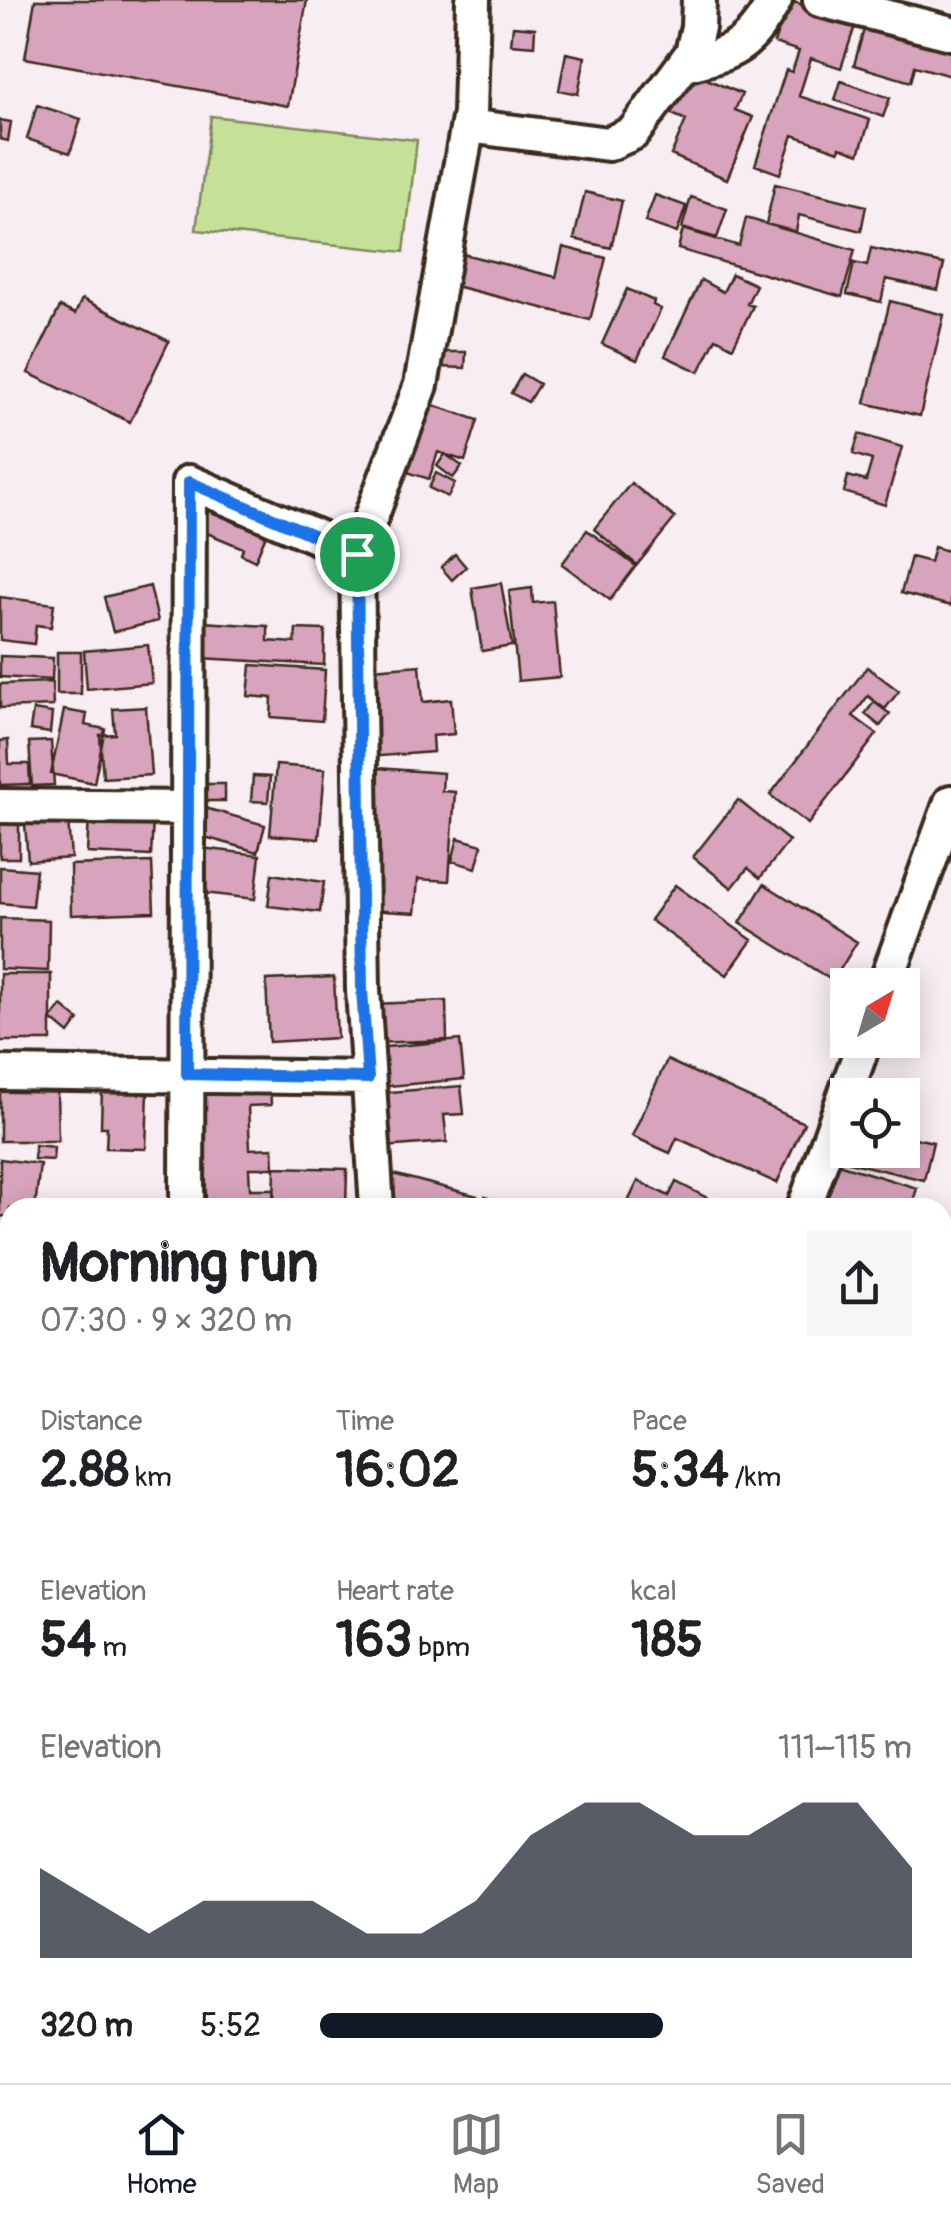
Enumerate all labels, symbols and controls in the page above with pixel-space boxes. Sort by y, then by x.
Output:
pin [315,512,400,597]
icon: arrive [330,527,385,582]
north arrow [830,968,920,1058]
map controls [830,968,920,1168]
button: locate [830,1078,920,1168]
text: Morning run [40,1229,318,1298]
button: share [807,1231,912,1336]
text: 07:30 · 9 × 320 m [40,1301,292,1341]
text: Distance [40,1404,142,1439]
text: Time [336,1404,394,1439]
text: Pace [631,1404,687,1439]
text: 2.88 [40,1439,129,1502]
text: 16:02 [336,1439,460,1502]
text: 5:34 [631,1439,729,1502]
text: km [129,1460,172,1495]
text: /km [729,1460,781,1495]
text: Elevation [40,1574,147,1609]
text: Heart rate [336,1574,454,1609]
text: kcal [631,1574,677,1609]
text: 54 [40,1609,96,1672]
text: 163 [336,1609,412,1672]
text: 185 [631,1609,703,1672]
text: m [96,1630,127,1665]
text: bpm [412,1630,470,1665]
text: Elevation [40,1728,162,1768]
text: 111–115 m [778,1728,912,1768]
text: 320 m [40,2006,133,2046]
text: 5:52 [200,2006,261,2046]
tab: Home [126,2107,197,2202]
tab: Map [449,2107,504,2202]
tab: Saved [756,2107,825,2202]

